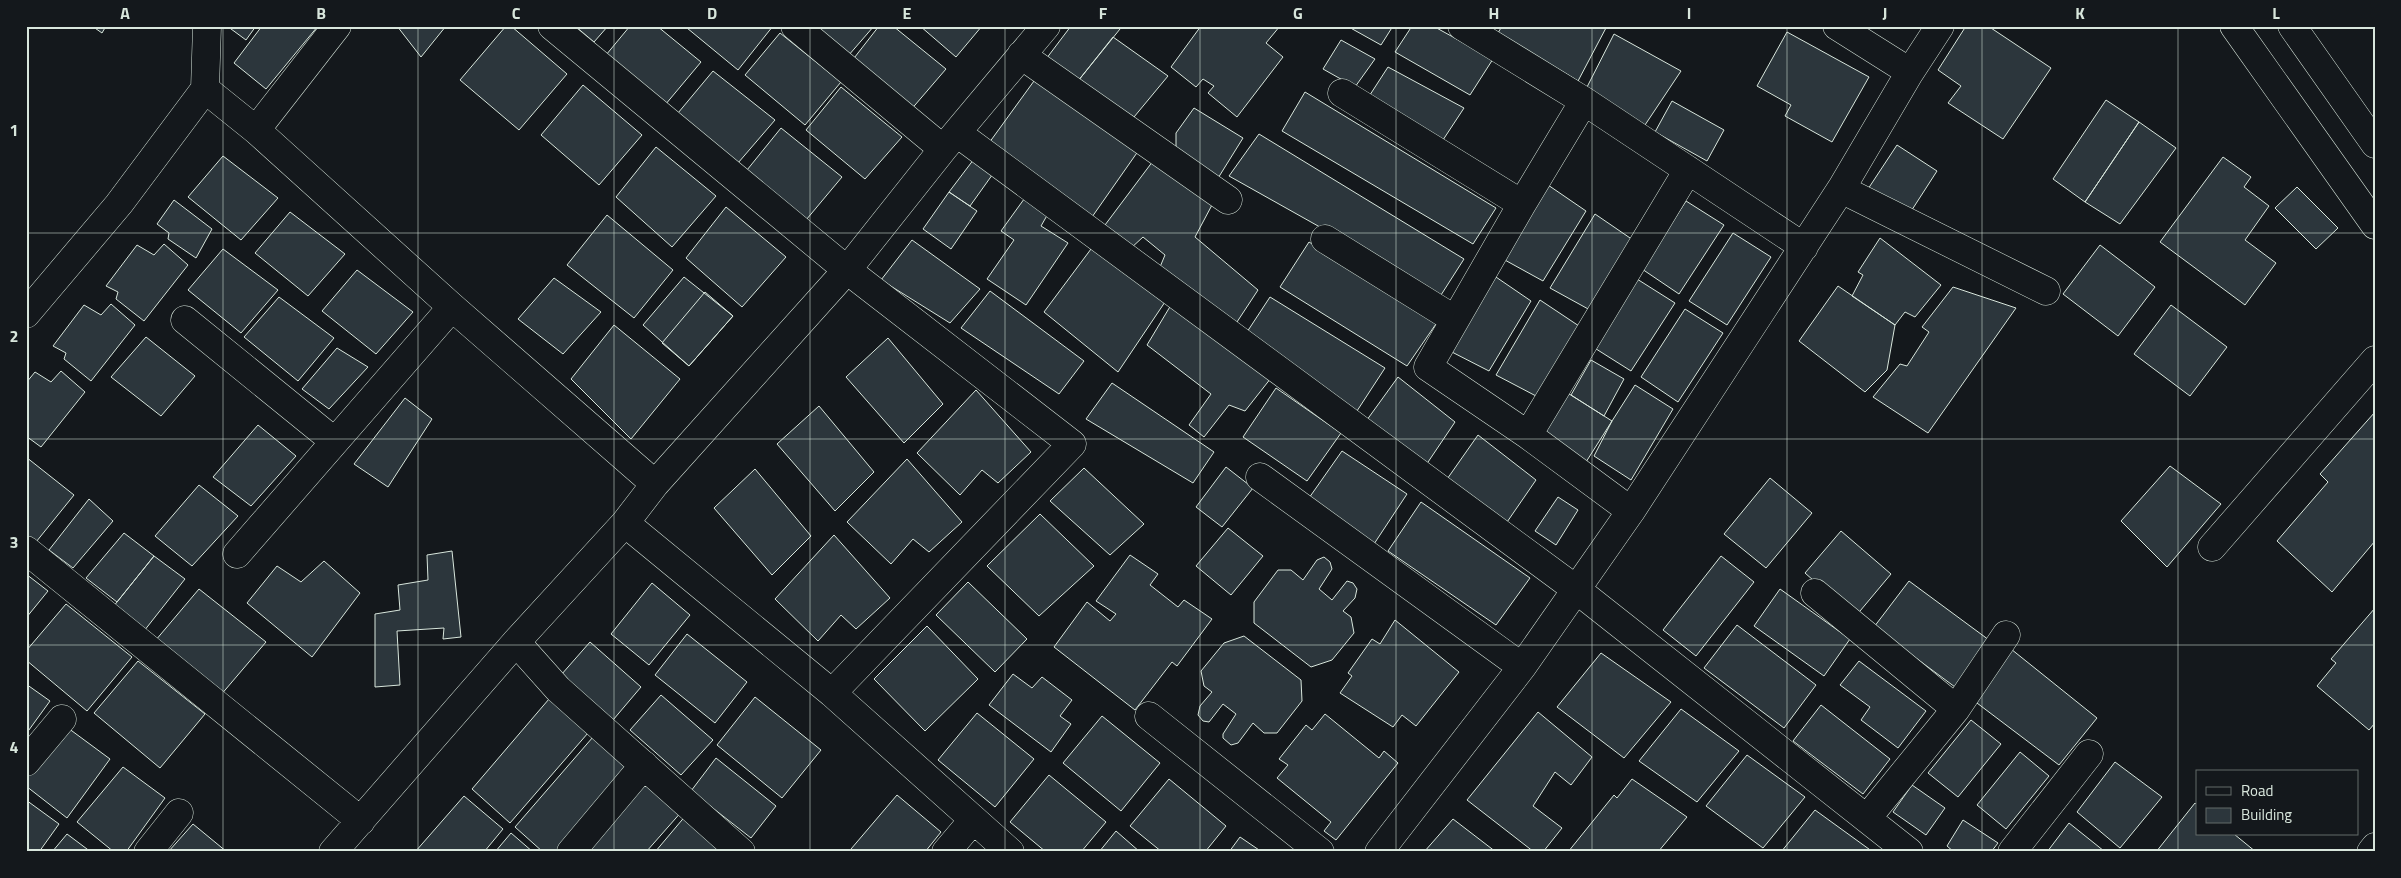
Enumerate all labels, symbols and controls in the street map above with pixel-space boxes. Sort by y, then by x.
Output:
text: A [120,1,130,25]
text: B [316,1,326,25]
text: C [512,1,521,25]
text: D [707,1,717,25]
text: E [903,1,912,25]
text: F [1099,1,1108,25]
text: G [1293,1,1303,25]
text: H [1489,1,1499,25]
text: I [1687,1,1691,25]
text: J [1883,1,1887,25]
text: K [2075,1,2085,25]
text: L [2272,1,2280,25]
text: 1 [10,118,18,142]
text: 2 [10,324,18,348]
text: 3 [10,530,18,554]
text: 4 [10,735,19,759]
legend [2196,770,2358,836]
text: Road [2241,779,2273,802]
text: Building [2241,803,2292,826]

